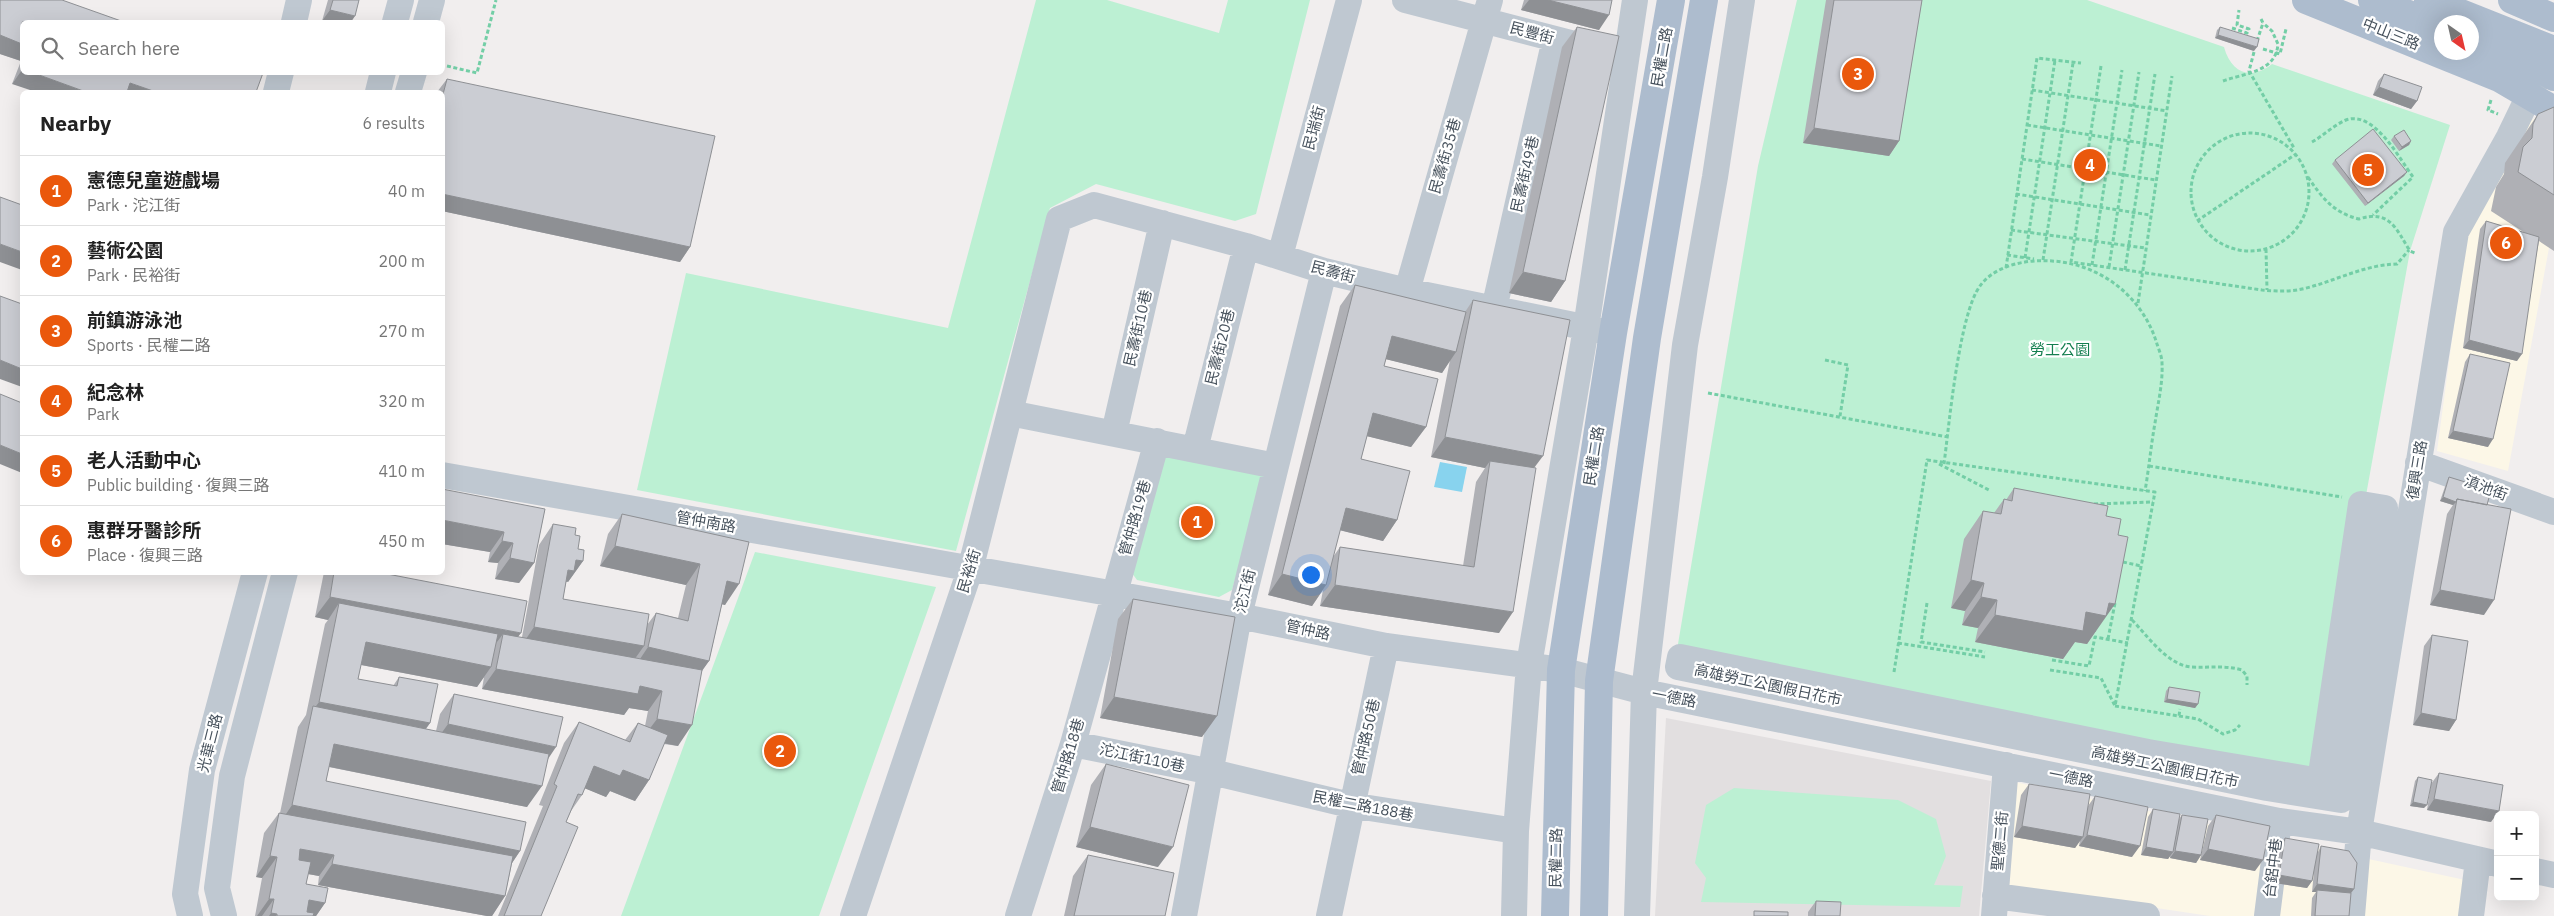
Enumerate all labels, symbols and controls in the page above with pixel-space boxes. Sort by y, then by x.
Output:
street label: 中山三路 [2360,13,2423,54]
north arrow [2434,15,2479,60]
street label: 民豐街 [1508,18,1556,48]
search box [20,20,445,75]
street label: 民權二路 [1647,26,1676,88]
icon: search [38,34,66,62]
text: Search here [78,36,180,60]
pin: 3 [1842,55,1874,93]
street label: 民瑞街 [1299,104,1329,152]
text: Nearby [40,109,111,137]
text: 6 results [362,113,425,133]
street label: 民壽街35巷 [1425,116,1464,196]
street label: 民壽街49巷 [1506,134,1543,214]
pin: 4 [2074,146,2106,184]
pin: 5 [2352,151,2384,189]
text: 憲德兒童遊戲場 [87,168,220,192]
text: 1 [51,181,61,201]
text: 40 m [388,181,425,201]
text: Park · 沱江街 [87,195,180,215]
pin: 6 [2490,224,2522,262]
text: 藝術公園 [87,238,163,262]
text: 2 [51,251,61,271]
text: 200 m [378,251,425,271]
street label: 民壽街 [1309,257,1357,287]
text: Park · 民裕街 [87,265,180,285]
street label: 民壽街10巷 [1119,288,1156,368]
street label: 民壽街20巷 [1201,307,1238,387]
text: 前鎮游泳池 [87,308,182,332]
text: 3 [51,321,61,341]
text: 270 m [378,321,425,341]
text: Sports · 民權二路 [87,335,211,355]
park label: 勞工公園 [2030,340,2090,359]
text: 紀念林 [87,380,144,404]
text: 4 [51,391,61,411]
text: 320 m [378,391,425,411]
text: Park [87,404,119,424]
street label: 民權二路 [1579,425,1608,487]
street label: 復興三路 [2402,439,2431,501]
text: 老人活動中心 [87,448,201,472]
text: 5 [51,461,61,481]
text: 410 m [378,461,425,481]
street label: 滇池街 [2462,471,2511,504]
text: Public building · 復興三路 [87,475,270,495]
street label: 管仲路19巷 [1115,478,1154,558]
pin: 1 [1181,503,1213,541]
street label: 管仲南路 [675,507,737,536]
text: 惠群牙醫診所 [87,518,201,542]
text: 6 [51,531,61,551]
text: 450 m [378,531,425,551]
text: Place · 復興三路 [87,545,203,565]
street label: 民裕街 [953,547,984,595]
your location [1298,562,1324,588]
street label: 沱江街 [1230,567,1259,615]
street label: 管仲路 [1284,616,1332,643]
street label: 高雄勞工公園假日花市 [1693,660,1843,709]
street label: 一德路 [1650,684,1698,711]
street label: 管仲路50巷 [1347,697,1384,777]
street label: 光華三路 [193,711,226,774]
street label: 管仲路18巷 [1047,716,1088,796]
pin: 2 [764,732,796,770]
street label: 沱江街110巷 [1098,739,1187,776]
street label: 高雄勞工公園假日花市 [2090,742,2240,791]
street label: 一德路 [2047,764,2095,791]
street label: 民權二路188巷 [1311,786,1415,825]
street label: 聖德二街 [1987,810,2012,872]
map controls [2494,811,2539,901]
button: + [2494,811,2539,856]
street label: 民權二路 [1545,828,1566,888]
street label: 台鋁中巷 [2259,837,2286,899]
button: − [2494,856,2539,901]

